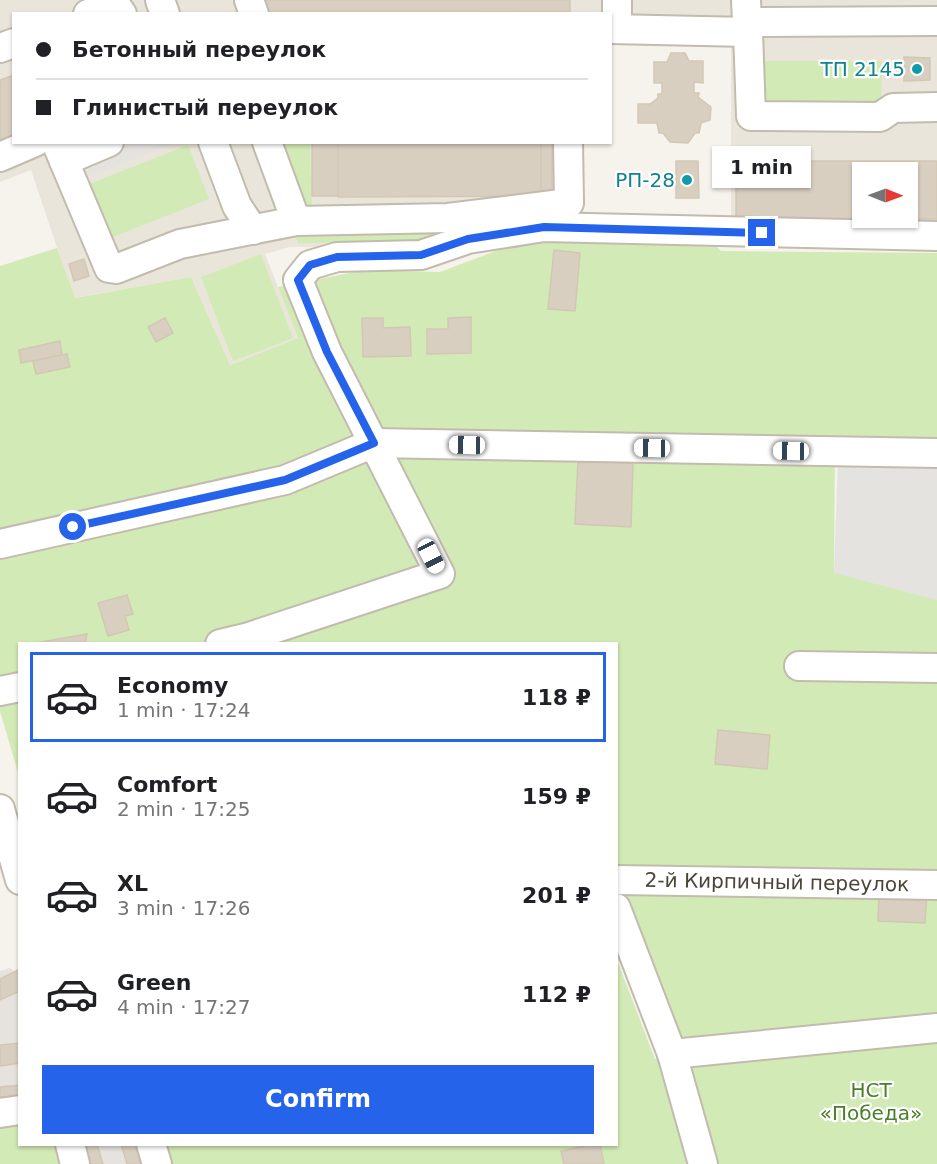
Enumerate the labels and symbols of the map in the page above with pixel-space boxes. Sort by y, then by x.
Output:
place label: ТП 2145 [819,57,905,81]
marker: ТП 2145 [910,62,924,76]
callout: 1 min [712,146,812,188]
north arrow [852,162,918,228]
place label: РП-28 [615,168,675,192]
marker: РП-28 [680,173,694,187]
route end [748,219,775,246]
car [449,436,485,454]
car [634,439,670,457]
car [773,442,809,460]
route start [59,513,86,540]
car [415,536,447,576]
street label: 2-й Кирпичный переулок [644,868,910,896]
park label: НСТ «Победа» [820,1078,922,1125]

